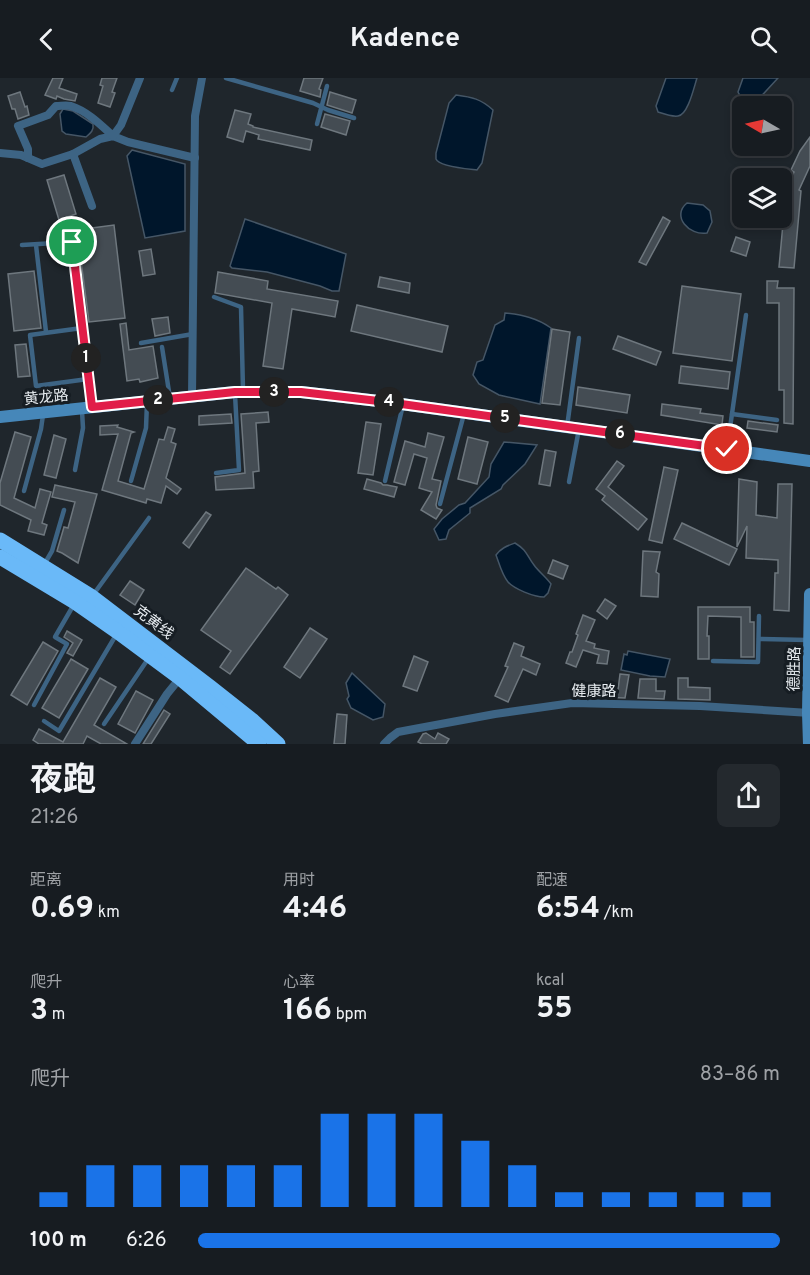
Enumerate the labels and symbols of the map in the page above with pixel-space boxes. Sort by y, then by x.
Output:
north arrow [732,96,792,156]
pin [46,216,97,267]
pin: 1 [71,343,101,373]
pin: 3 [259,377,289,407]
pin: 2 [143,385,173,415]
street label: 黄龙路 [23,386,70,410]
pin: 4 [374,387,404,417]
pin: 5 [490,403,520,433]
pin: 6 [605,419,635,449]
pin [701,423,752,474]
street label: 克黄线 [129,602,177,644]
street label: 德胜路 [785,646,805,692]
street label: 健康路 [571,683,617,702]

